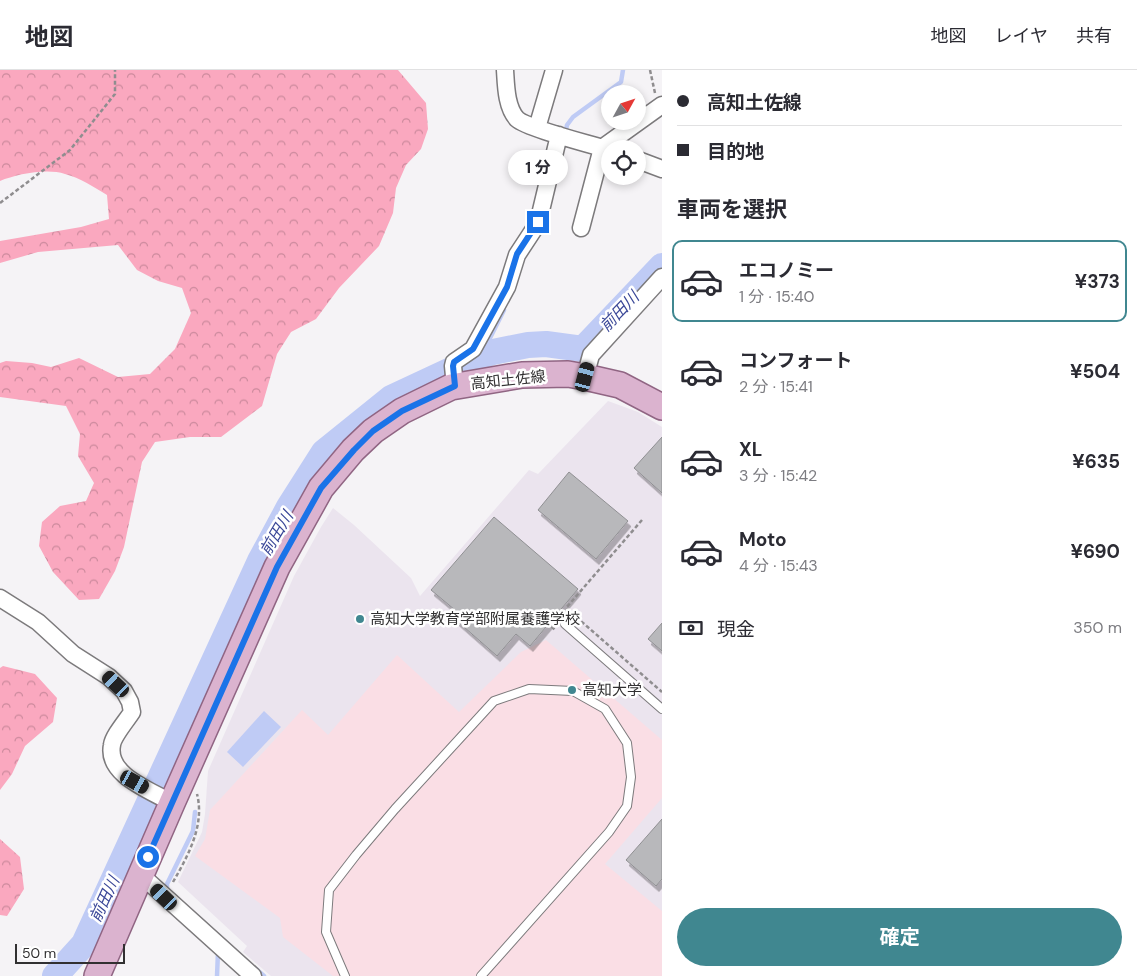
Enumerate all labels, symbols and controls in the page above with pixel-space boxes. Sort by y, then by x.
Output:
text: 地図 [25,21,73,52]
text: 地図 [931,24,967,48]
text: レイヤ [995,24,1048,48]
text: 共有 [1076,24,1112,48]
north arrow [601,85,646,130]
map controls [601,85,646,185]
text: 高知土佐線 [707,90,802,115]
text: 目的地 [707,139,764,164]
button: locate [601,140,646,185]
callout: 1 分 [508,150,568,184]
text: 1 分 [525,157,551,178]
text: 車両を選択 [677,195,787,224]
route end [527,211,549,233]
text: エコノミー [739,258,834,283]
icon: car [679,259,724,304]
text: ¥373 [1075,269,1120,294]
water label: 前田川 [595,285,645,336]
text: 1 分 · 15:40 [739,286,815,307]
text: コンフォート [739,348,852,373]
icon: car [679,349,724,394]
text: ¥504 [1070,359,1120,384]
car [573,361,596,393]
street label: 高知土佐線 [470,366,546,394]
text: 2 分 · 15:41 [739,376,813,397]
text: XL [739,437,762,462]
icon: car [679,439,724,484]
text: ¥635 [1072,449,1120,474]
text: 3 分 · 15:42 [739,465,817,486]
water label: 前田川 [255,506,299,559]
text: Moto [739,527,787,552]
icon: car [679,529,724,574]
text: ¥690 [1071,539,1120,564]
text: 4 分 · 15:43 [739,555,818,576]
place label: 高知大学教育学部附属養護学校 [370,609,580,629]
marker: 高知大学教育学部附属養護学校 [354,613,366,625]
icon: cash [677,614,705,642]
text: 現金 [717,617,755,642]
text: 350 m [1073,617,1122,638]
car [99,668,132,700]
place label: 高知大学 [582,680,642,700]
marker: 高知大学 [566,684,578,696]
car [118,768,151,796]
route start [137,846,159,868]
water label: 前田川 [85,871,125,925]
car [147,881,180,913]
button: 確定 [677,908,1122,966]
scale bar [15,941,125,964]
text: 50 m [22,944,56,962]

